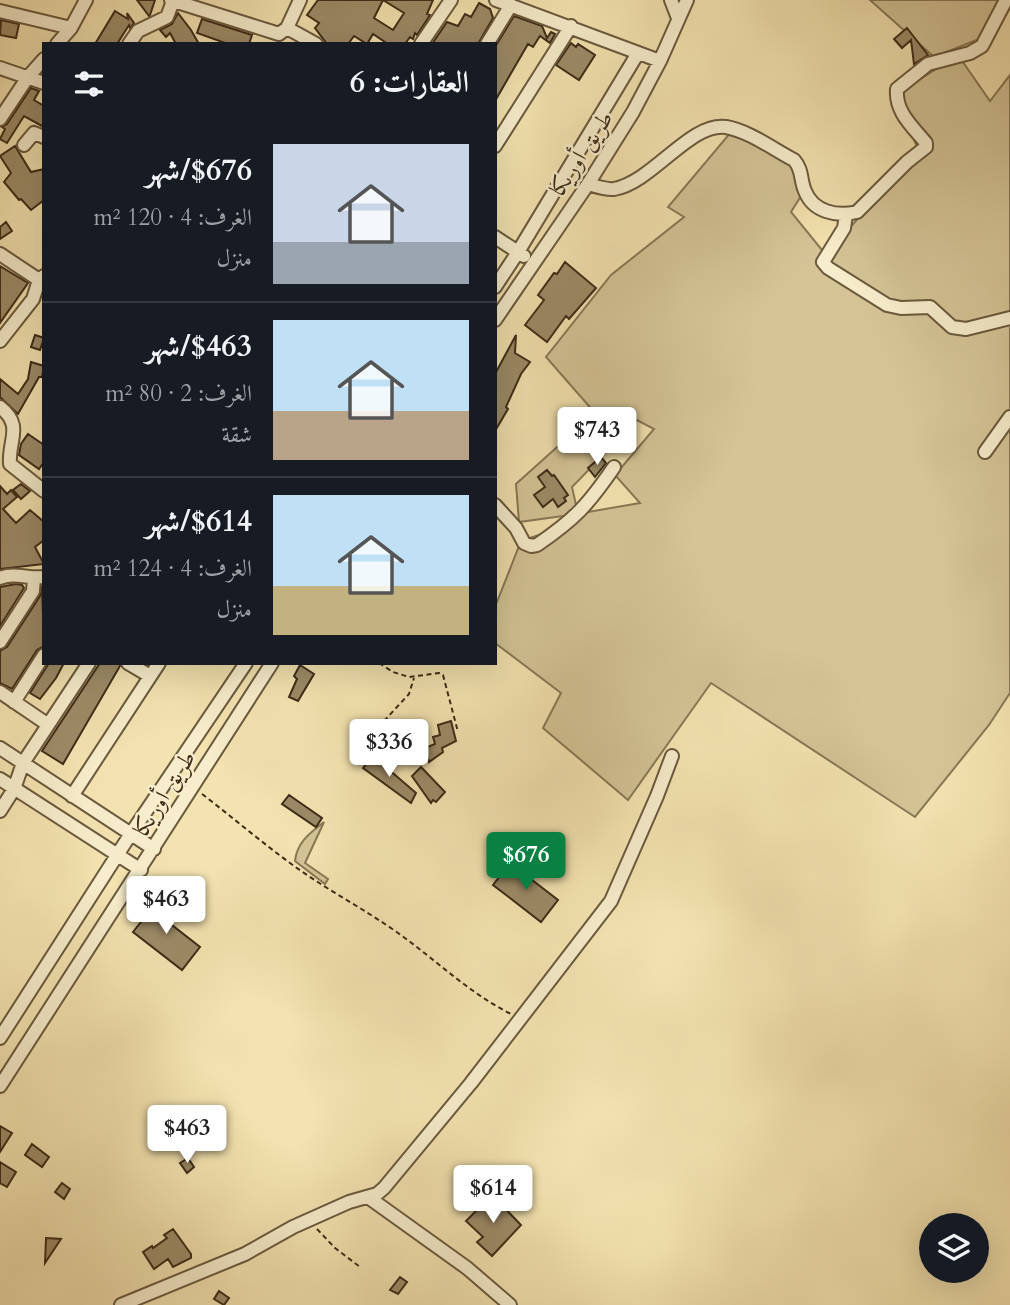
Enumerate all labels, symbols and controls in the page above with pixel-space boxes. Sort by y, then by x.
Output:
text: العقارات: 6 [350,62,469,103]
icon: filters [70,65,108,103]
street label: طريق أوريكا [542,104,620,202]
text: $676/شهر [146,150,252,191]
icon: home [329,172,413,256]
text: الغرف: 4 · 120 m² [93,202,252,233]
text: منزل [217,243,252,274]
text: $463/شهر [146,326,252,367]
icon: home [329,348,413,432]
text: الغرف: 2 · 80 m² [105,378,252,409]
pin: $743 [556,407,638,467]
text: $743 [573,414,621,445]
text: شقة [222,419,252,450]
text: $614/شهر [146,501,252,542]
icon: home [329,523,413,607]
text: الغرف: 4 · 124 m² [93,553,252,584]
text: منزل [217,594,252,625]
pin: $336 [348,720,430,779]
text: $336 [365,726,413,757]
street label: طريق أوريكا [125,744,203,842]
pin: $676 [485,832,567,892]
text: $676 [502,839,550,870]
pin: $463 [125,876,207,936]
text: $463 [142,883,190,914]
pin: $463 [146,1106,228,1165]
text: $463 [163,1112,211,1143]
pin: $614 [452,1166,534,1225]
text: $614 [469,1172,517,1203]
map controls [919,1213,989,1283]
button: layers [919,1213,989,1283]

